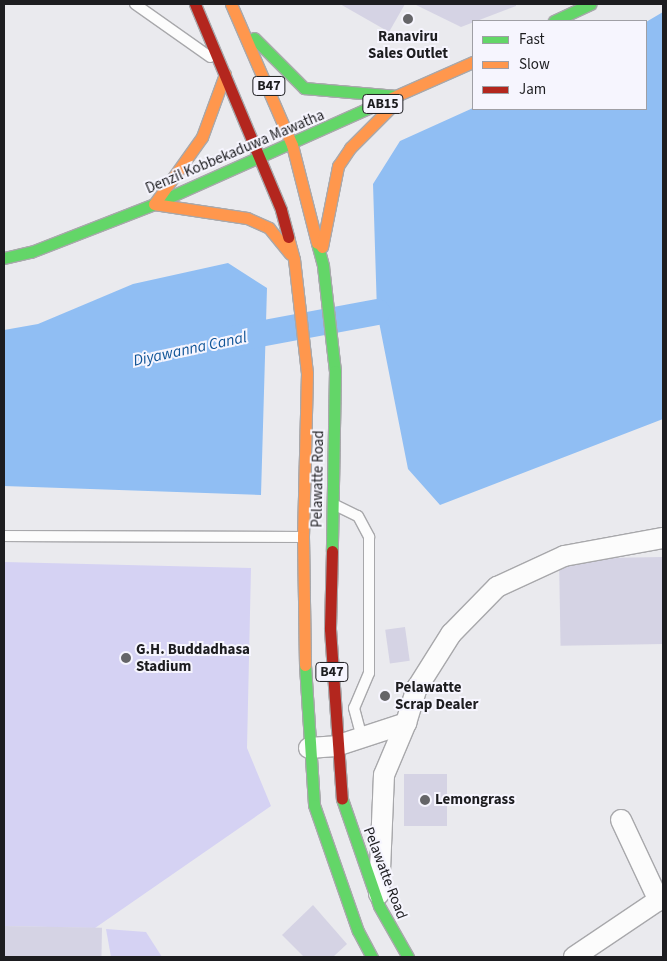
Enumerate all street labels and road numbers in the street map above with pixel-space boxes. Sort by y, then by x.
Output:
road number: B47 [252,74,286,98]
road number: AB15 [362,92,404,116]
street label: Denzil Kobbekaduwa Mawatha [143,106,327,198]
street label: Pelawatte Road [308,430,328,528]
road number: B47 [314,660,350,684]
street label: Pelawatte Road [359,824,411,922]

